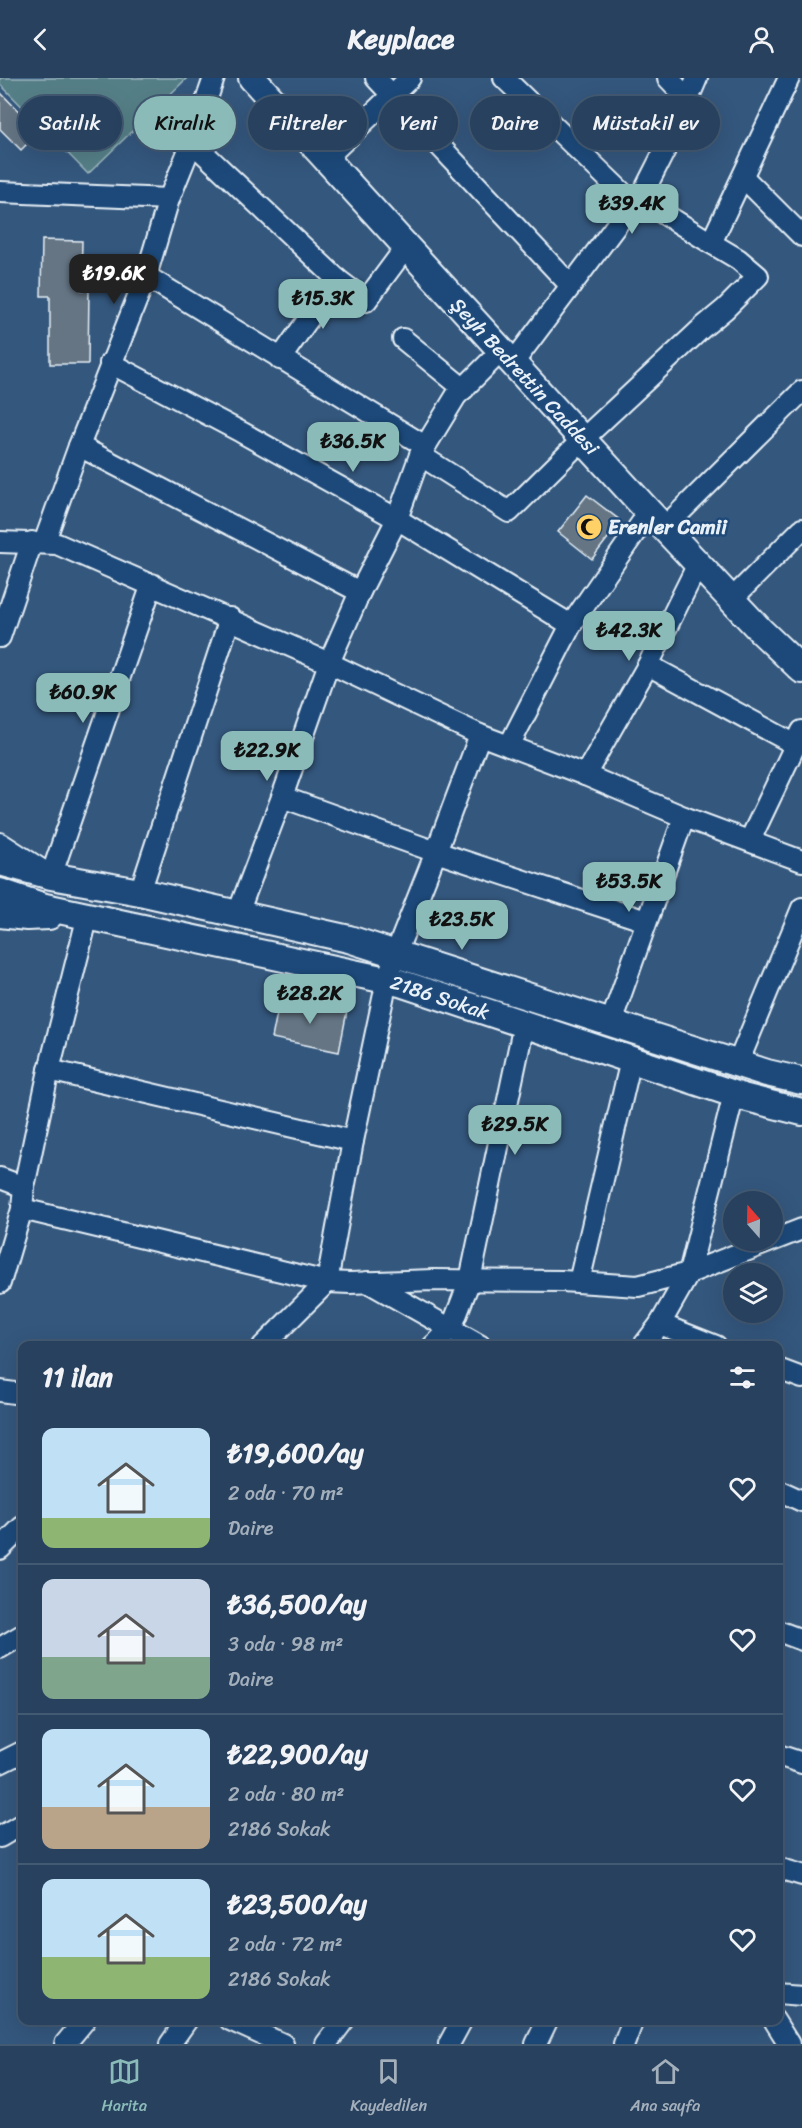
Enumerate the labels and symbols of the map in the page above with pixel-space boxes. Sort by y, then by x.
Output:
pin: ₺39.4K [583,184,681,235]
pin: ₺19.6K [65,254,163,305]
pin: ₺15.3K [274,279,372,330]
street label: Şeyh Bedrettin Caddesi [442,289,609,465]
pin: ₺36.5K [304,422,402,473]
place label: Erenler Camii [608,510,728,545]
mosque icon: Erenler Camii [574,512,604,542]
pin: ₺42.3K [580,611,678,662]
pin: ₺60.9K [34,673,132,724]
pin: ₺22.9K [218,731,316,782]
pin: ₺53.5K [580,862,678,913]
pin: ₺23.5K [413,900,511,951]
street label: 2186 Sokak [386,965,494,1030]
pin: ₺28.2K [261,974,359,1025]
pin: ₺29.5K [466,1105,564,1156]
north arrow [723,1191,783,1251]

